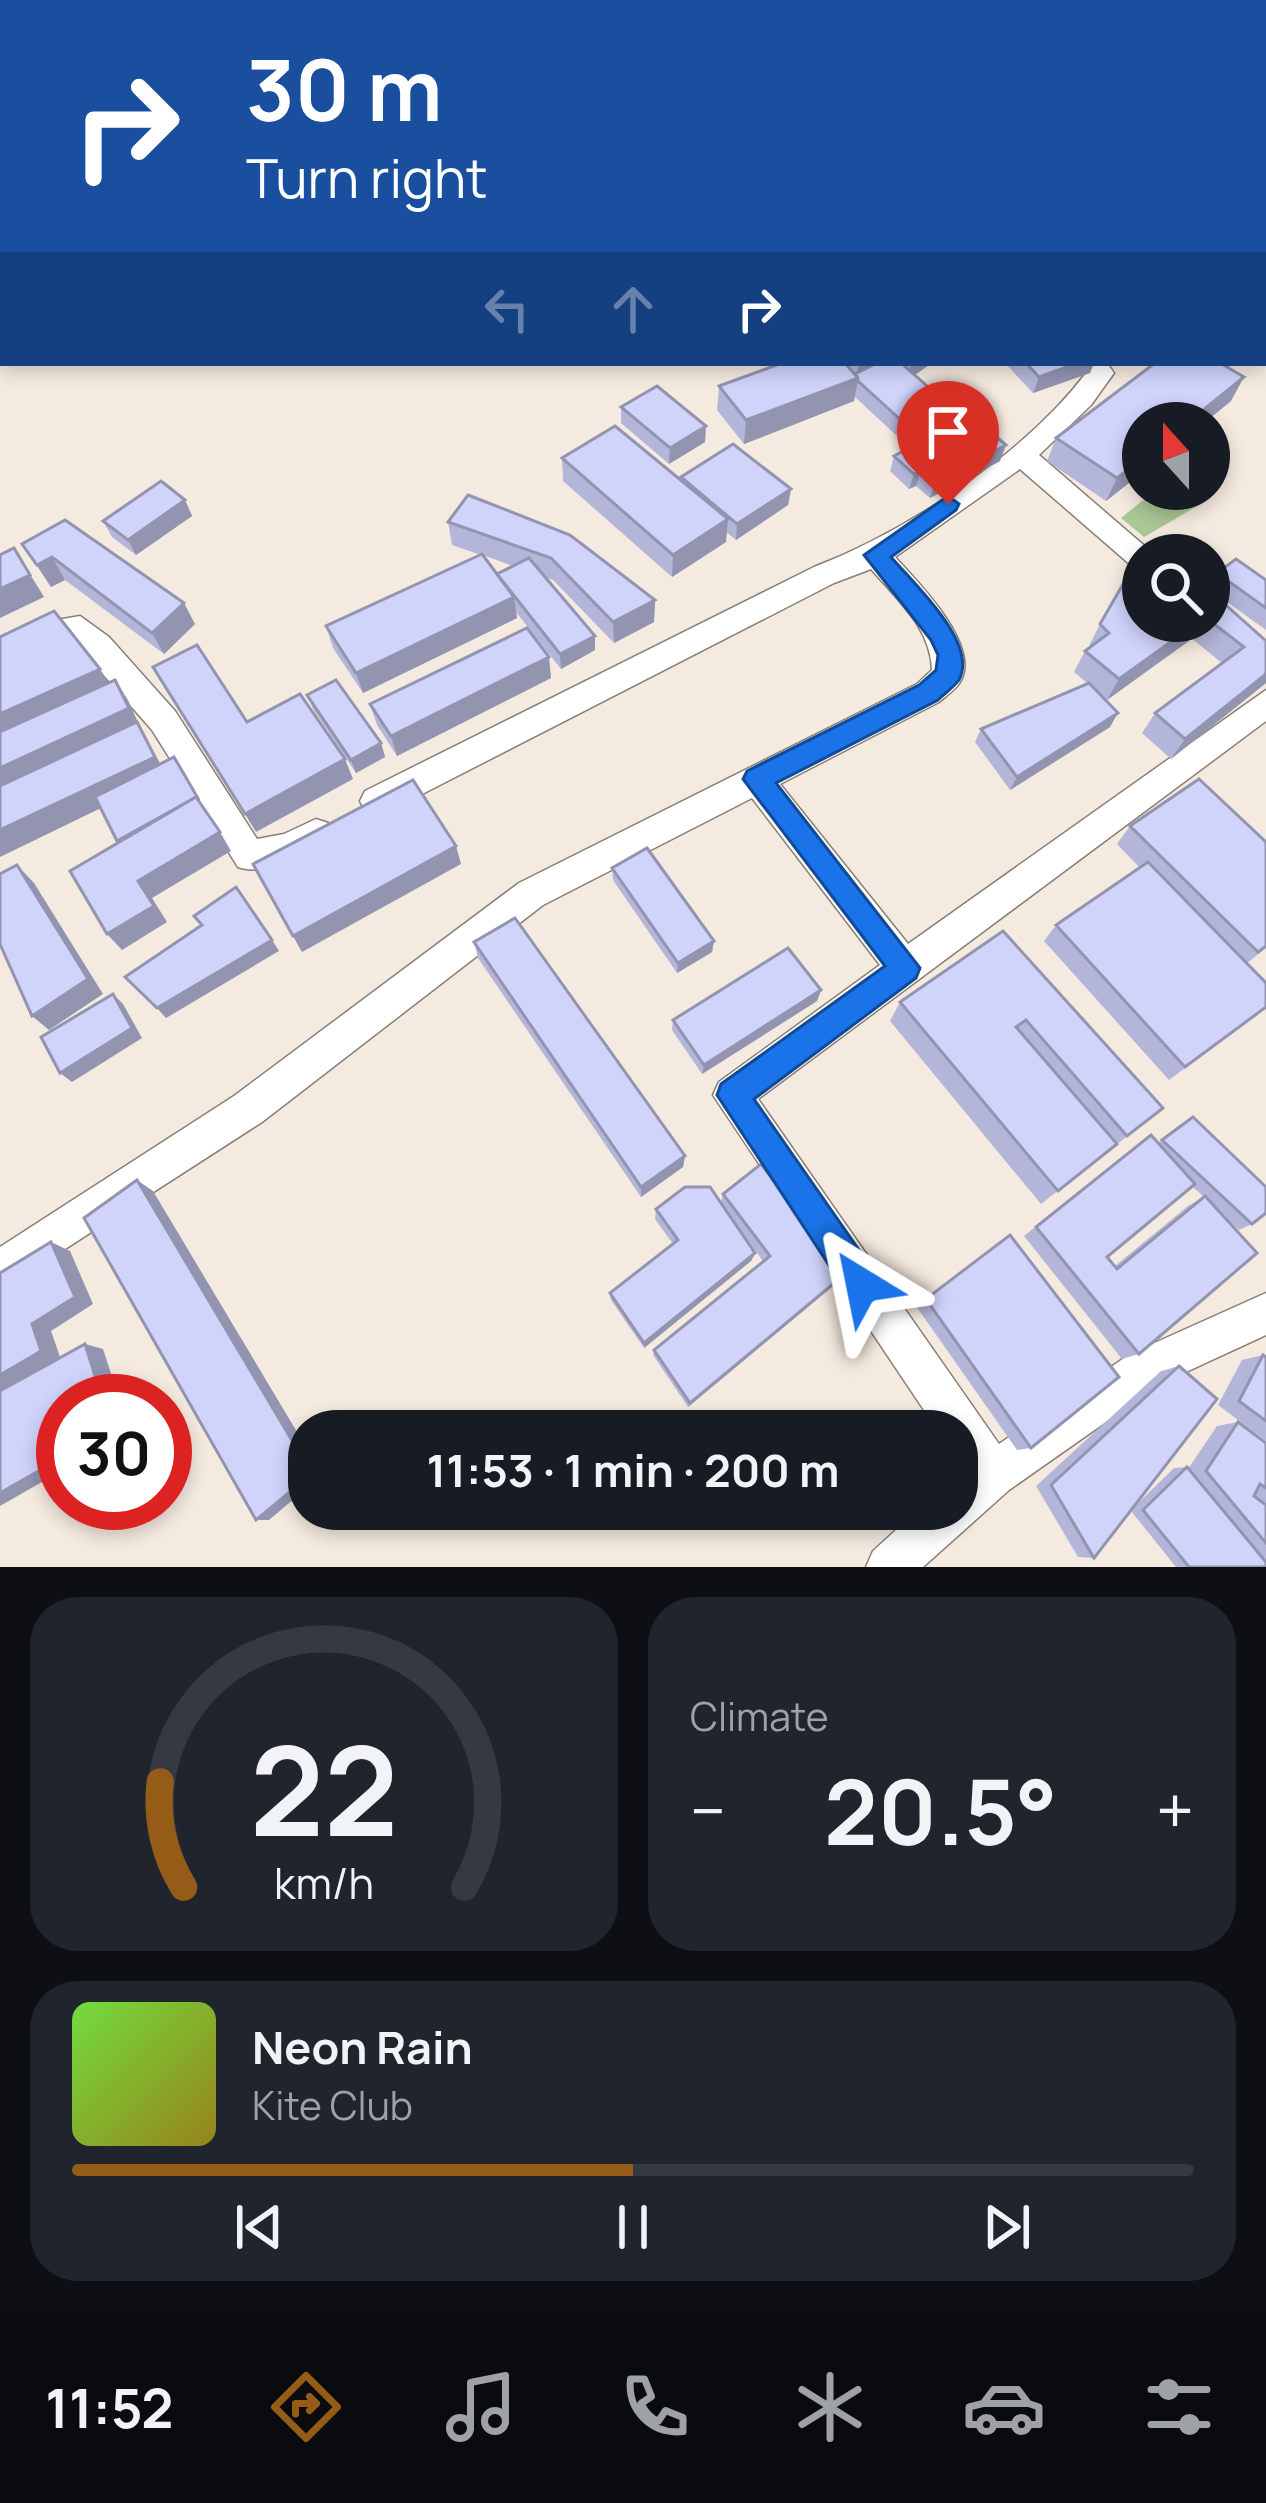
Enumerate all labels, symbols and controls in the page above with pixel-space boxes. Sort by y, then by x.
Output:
text: 30 m [246,31,442,146]
icon: right [48,48,204,204]
text: Turn right [246,140,488,214]
icon: left [474,276,540,342]
icon: ahead [600,276,666,342]
icon: right [726,276,792,342]
pin [897,381,999,504]
icon: arrive [915,399,981,465]
north arrow [1122,402,1230,510]
map controls [1122,402,1230,642]
button: search [1122,534,1230,642]
position arrow [799,1222,925,1348]
speed limit sign: 30 [36,1374,192,1530]
text: 11:53 · 1 min · 200 m [427,1439,839,1501]
text: Climate [690,1689,829,1743]
text: 22 [250,1703,398,1873]
text: 20.5° [824,1749,1057,1872]
text: − [690,1765,726,1855]
text: + [1156,1765,1194,1855]
text: km/h [274,1853,374,1912]
text: Neon Rain [252,2016,473,2078]
text: Kite Club [252,2078,413,2132]
icon: previous [226,2194,292,2260]
icon: pause [600,2194,666,2260]
icon: next [974,2194,1040,2260]
icon: directions [264,2365,348,2449]
icon: music [439,2365,523,2449]
icon: phone [613,2365,697,2449]
icon: climate [788,2365,872,2449]
icon: car [962,2365,1046,2449]
icon: filters [1137,2365,1221,2449]
text: 11:52 [45,2370,173,2444]

